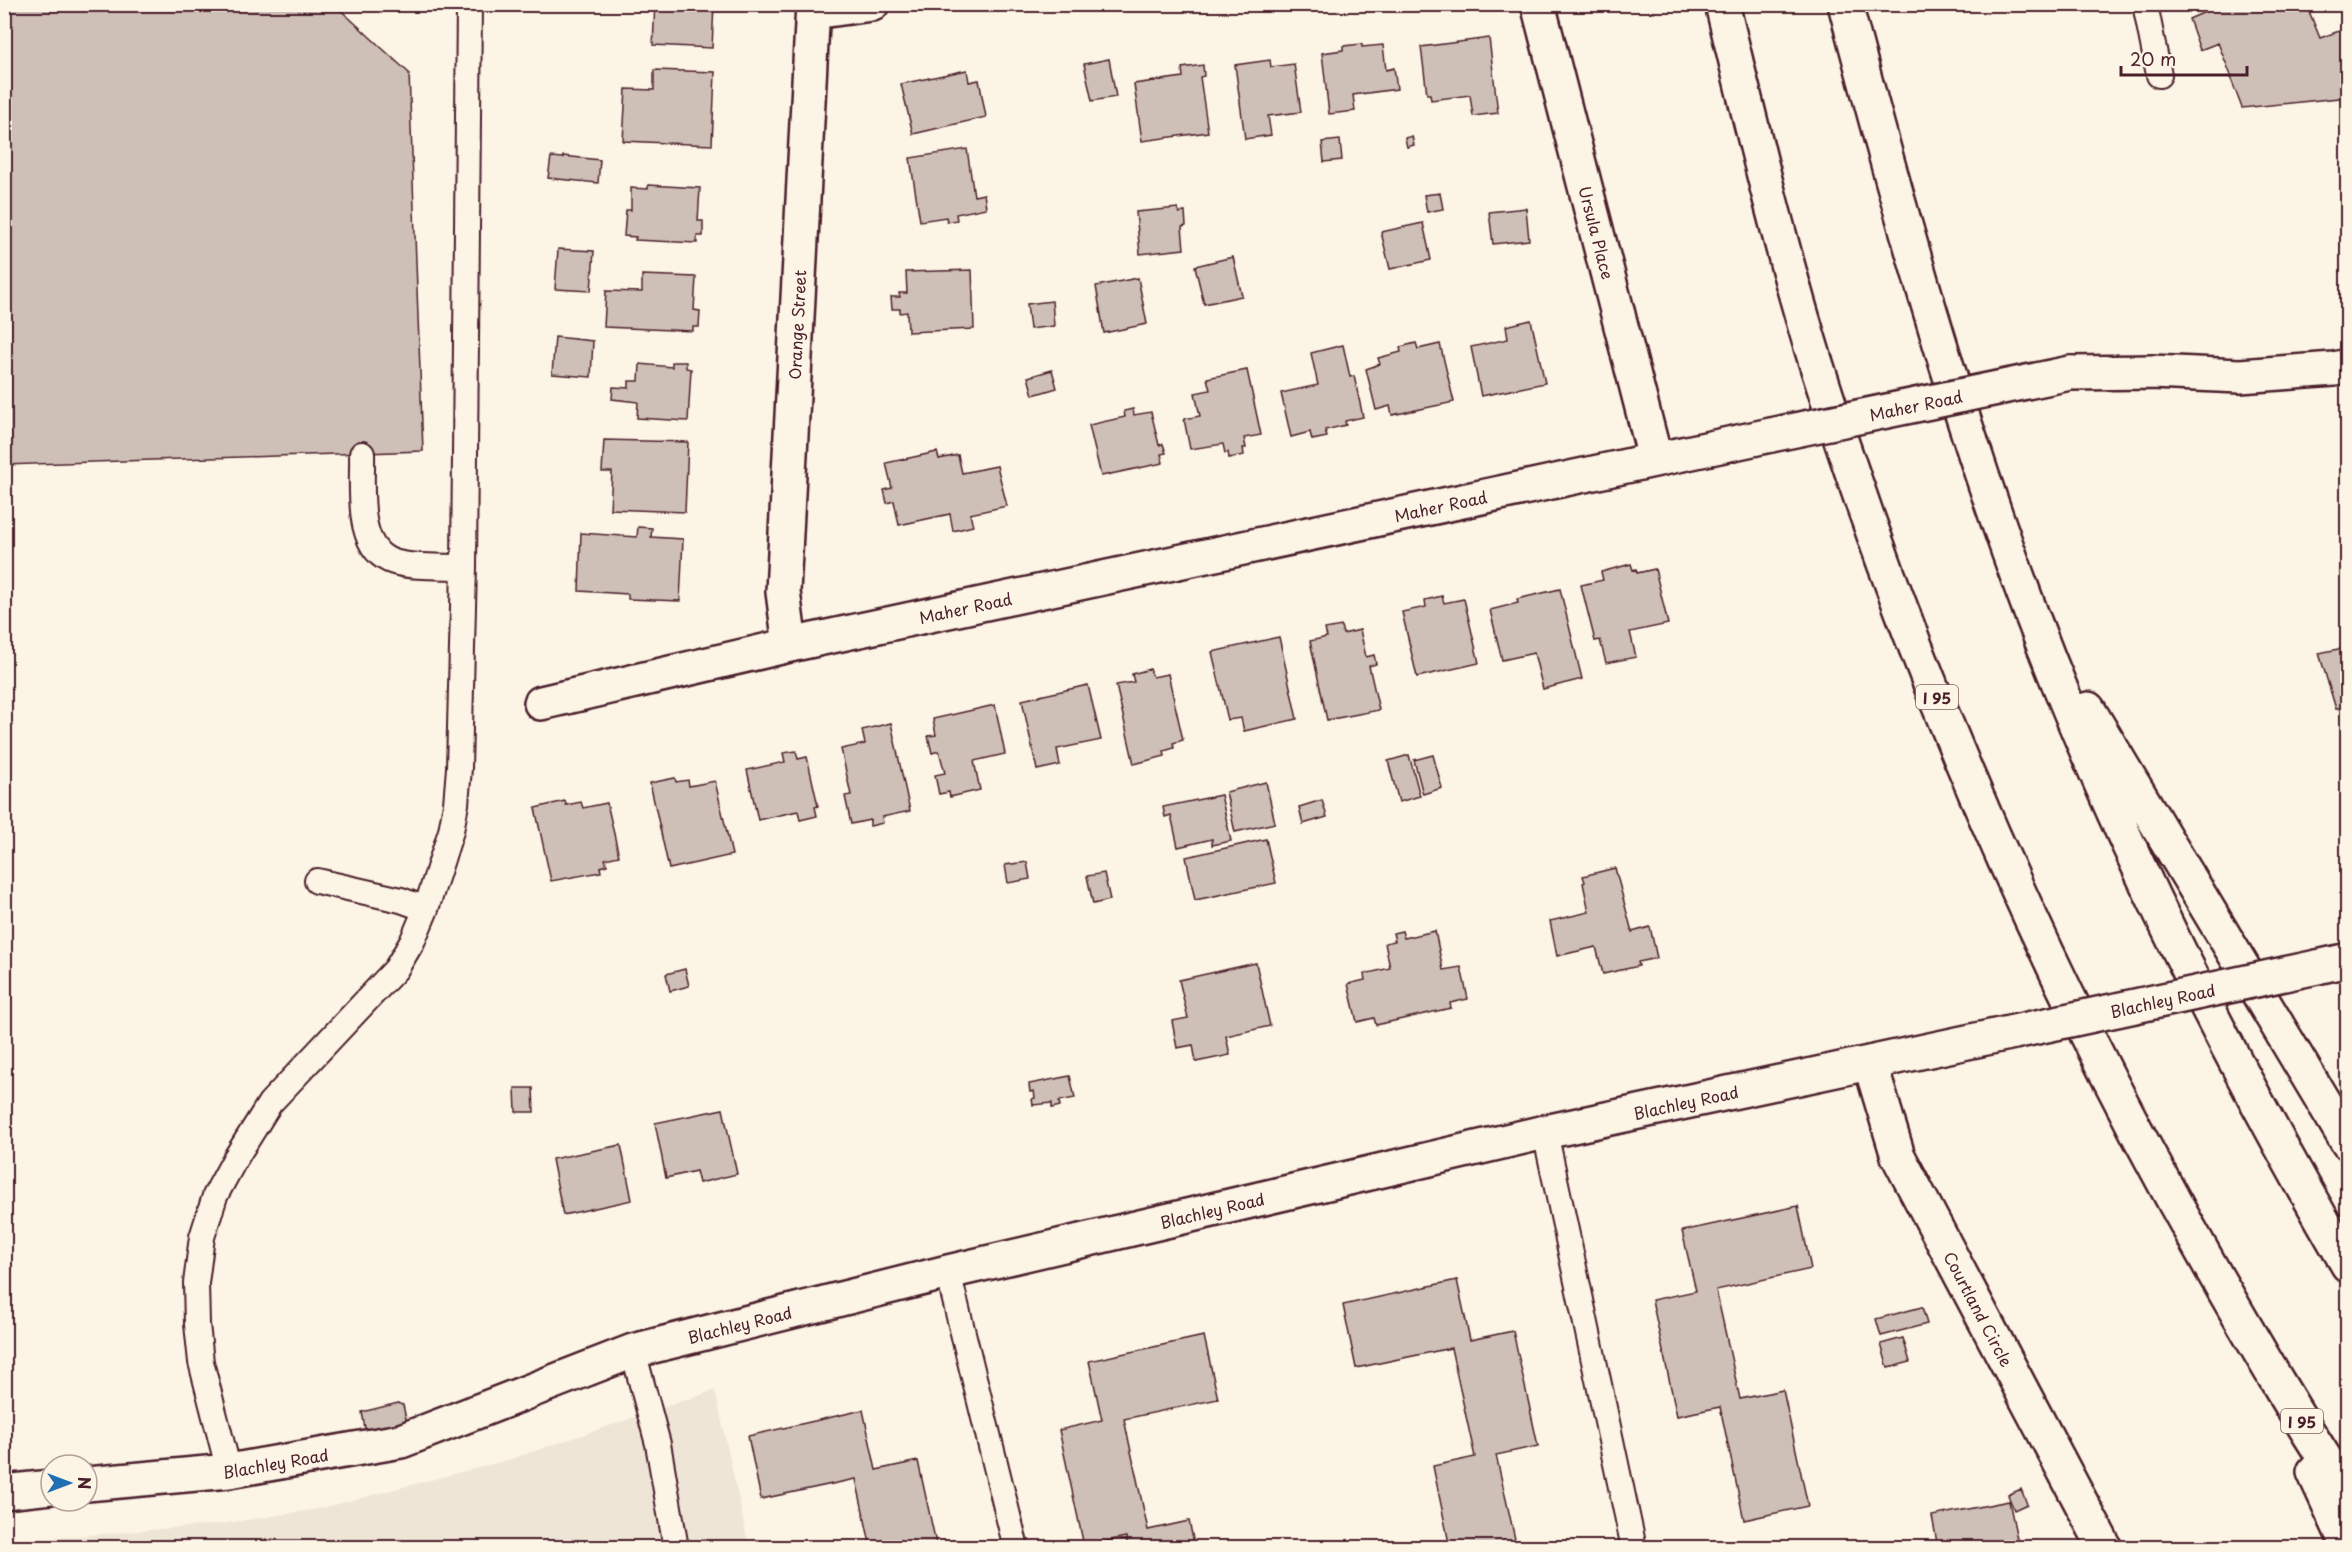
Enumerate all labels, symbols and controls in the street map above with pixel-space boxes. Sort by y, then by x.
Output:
scale bar [2121,39,2247,77]
text: 20 m [2130,45,2176,72]
street label: Ursula Place [1573,183,1620,282]
street label: Orange Street [782,269,811,380]
street label: Maher Road [1867,384,1965,426]
street label: Maher Road [1392,484,1489,527]
street label: Maher Road [917,586,1014,629]
road number: I 95 [1916,685,1958,709]
street label: Blachley Road [2108,977,2217,1023]
street label: Blachley Road [1631,1079,1741,1125]
street label: Blachley Road [1157,1186,1267,1234]
street label: Courtland Circle [1938,1247,2019,1371]
street label: Blachley Road [685,1300,794,1349]
road number: I 95 [2281,1409,2323,1433]
street label: Blachley Road [222,1442,330,1483]
north arrow [39,1453,99,1513]
text: N [73,1477,97,1489]

